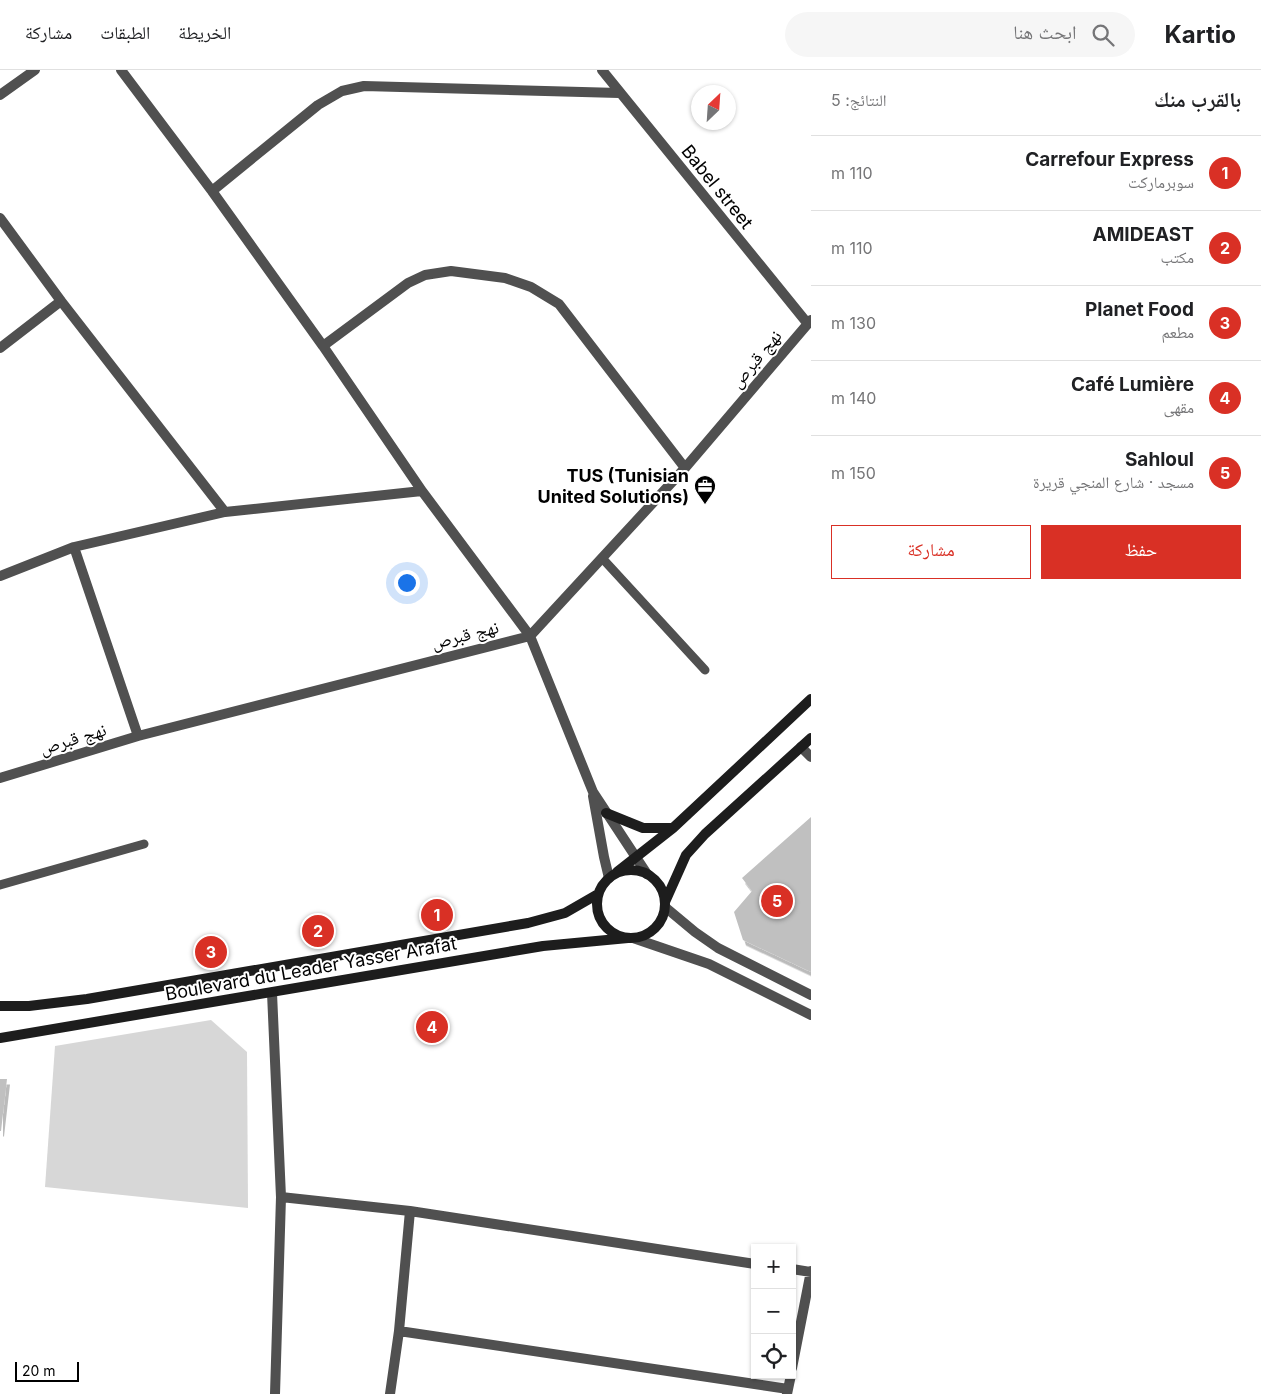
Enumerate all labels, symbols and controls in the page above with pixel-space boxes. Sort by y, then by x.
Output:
search box [785,12,1135,57]
text: Kartio [1165,20,1236,49]
text: ابحث هنا [1013,21,1077,44]
icon: search [1089,21,1117,49]
text: مشاركة [25,22,72,43]
text: الطبقات [100,22,150,43]
text: الخريطة [178,22,231,43]
north arrow [691,85,736,130]
text: بالقرب منك [1154,87,1241,112]
text: النتائج: 5 [831,90,887,110]
street label: Babel street [677,141,758,233]
text: Carrefour Express [1025,148,1194,171]
text: 110 m [831,163,873,183]
text: 1 [1222,163,1228,183]
text: سوبرماركت [1128,172,1194,192]
text: AMIDEAST [1092,223,1194,246]
text: 110 m [831,238,873,258]
text: 2 [1220,238,1230,258]
text: مكتب [1161,247,1194,267]
text: Planet Food [1085,298,1194,321]
text: 130 m [831,313,876,333]
text: 3 [1220,313,1230,333]
text: مطعم [1162,322,1194,342]
street label: نهج قبرص [725,326,787,393]
text: Café Lumière [1071,373,1194,396]
text: 140 m [831,388,876,408]
text: 4 [1220,388,1230,408]
text: مقهى [1163,397,1194,417]
text: Sahloul [1125,448,1194,471]
text: 150 m [831,463,876,483]
text: 5 [1220,463,1230,483]
place label: TUS (Tunisian United Solutions) [538,465,689,507]
text: مسجد · شارع المنجي قريرة [1033,472,1194,492]
office icon: TUS (Tunisian United Solutions) [693,474,717,505]
button: مشاركة [831,525,1031,579]
button: حفظ [1041,525,1241,579]
your location [394,570,420,596]
street label: نهج قبرص [429,616,501,655]
street label: نهج قبرص [37,718,109,761]
pin: 5 [761,882,793,920]
pin: 1 [421,896,453,934]
pin: 2 [302,912,334,950]
street label: Boulevard du Leader Yasser Arafat [164,932,458,1005]
pin: 3 [195,933,227,971]
pin: 4 [416,1008,448,1046]
map controls [751,1244,796,1379]
button: + [751,1244,796,1289]
button: − [751,1289,796,1334]
button: locate [751,1334,796,1379]
scale bar [15,1359,79,1382]
text: 20 m [22,1362,56,1379]

